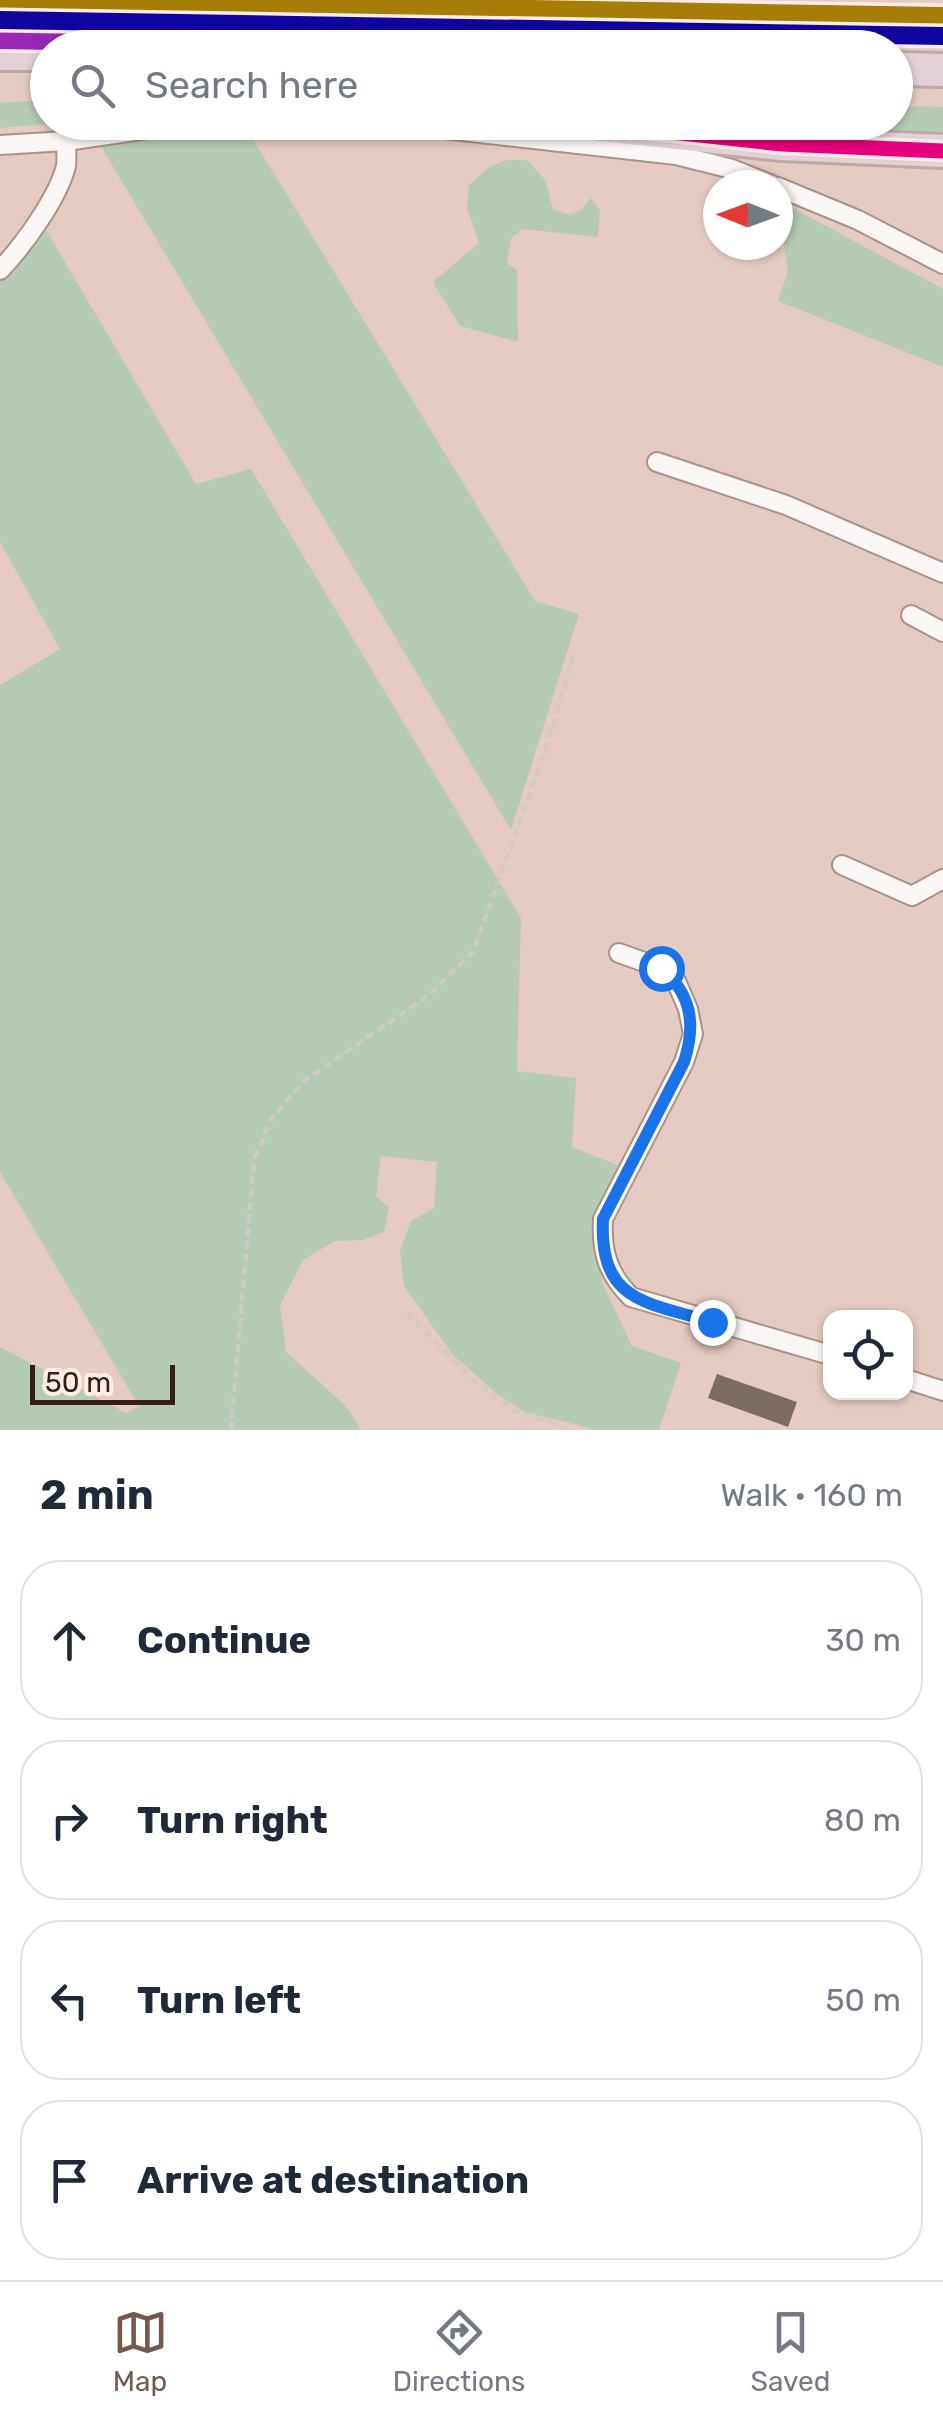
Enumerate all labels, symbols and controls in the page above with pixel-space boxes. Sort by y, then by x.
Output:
search box [30,30,913,140]
icon: search [65,58,120,113]
text: Search here [145,62,358,108]
north arrow [703,170,793,260]
route start [639,946,685,992]
route end [690,1300,736,1346]
map controls [823,1310,913,1400]
button: locate [823,1310,913,1400]
scale bar [30,1360,175,1404]
text: 50 m [45,1366,111,1399]
text: 2 min [40,1470,154,1520]
text: Walk · 160 m [721,1476,903,1514]
icon: ahead [42,1613,97,1668]
text: Continue [137,1617,311,1663]
text: 30 m [825,1621,901,1659]
icon: right [42,1793,97,1848]
text: Turn right [137,1797,328,1843]
text: 80 m [824,1801,901,1839]
icon: left [42,1973,97,2028]
text: Turn left [137,1977,301,2023]
text: 50 m [825,1981,901,2019]
icon: arrive [42,2153,97,2208]
text: Arrive at destination [137,2157,529,2203]
tab: Map [113,2305,168,2398]
tab: Directions [393,2305,525,2398]
tab: Saved [750,2305,830,2398]

